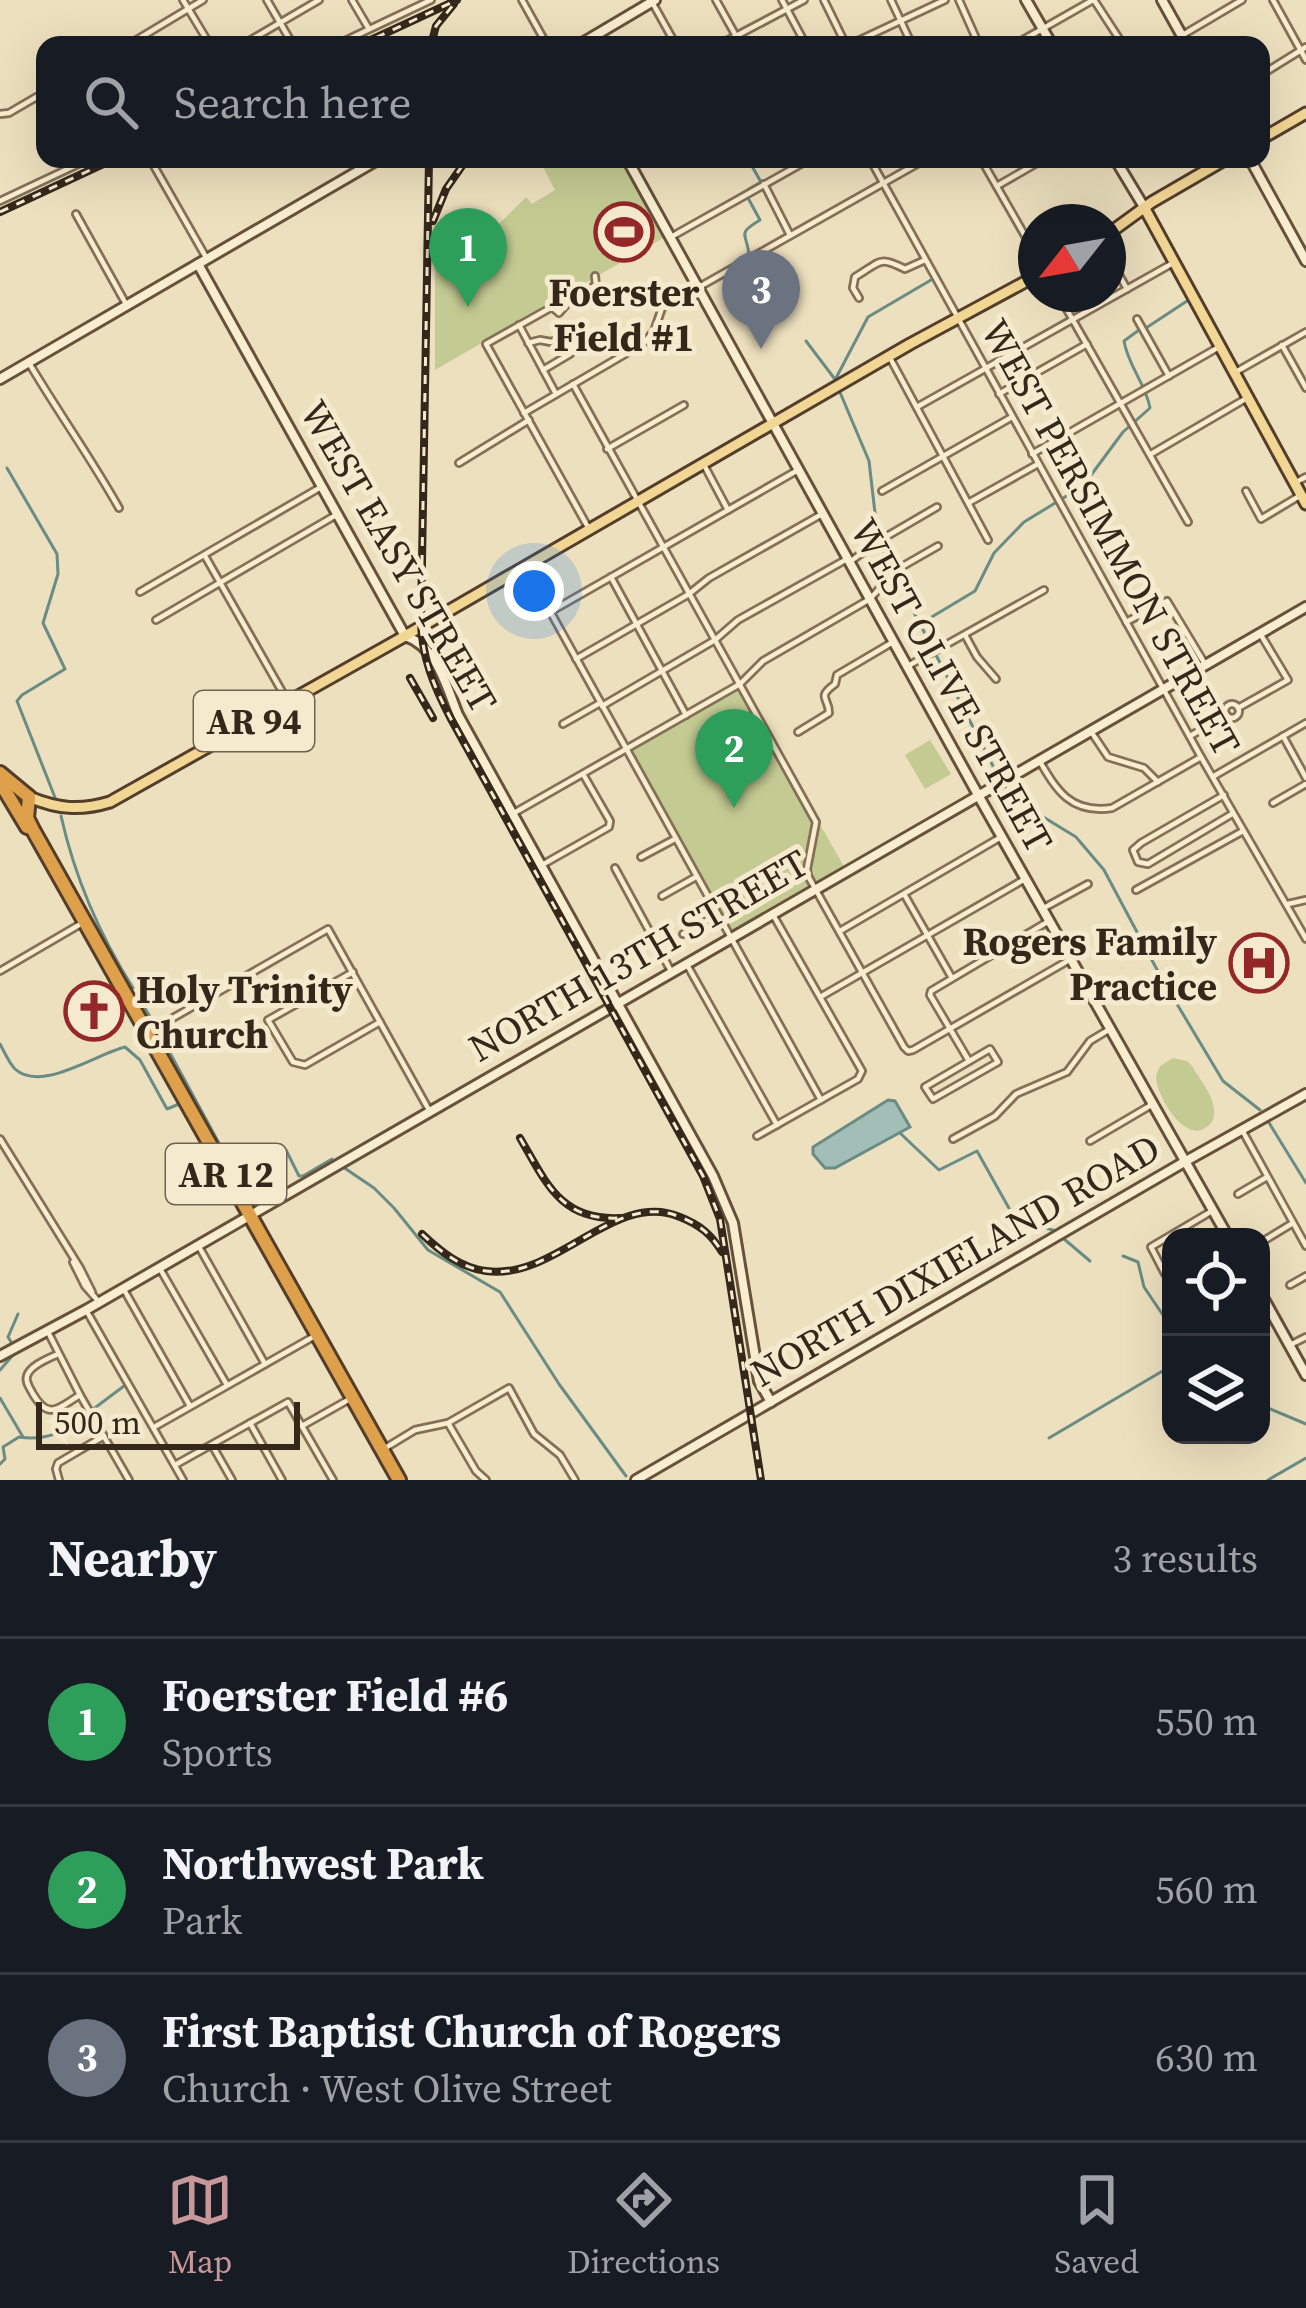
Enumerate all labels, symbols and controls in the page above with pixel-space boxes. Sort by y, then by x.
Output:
search box [36,36,1270,168]
icon: search [78,69,144,135]
text: Search here [174,71,411,133]
sports icon: Foerster Field #1 [593,201,655,263]
north arrow [1018,204,1126,312]
pin: 1 [429,208,507,307]
pin: 3 [722,250,800,349]
place label: Foerster Field #1 [549,266,700,364]
street label: WEST PERSIMMON STREET [968,310,1253,765]
street label: WEST EASY STREET [287,390,510,722]
street label: WEST OLIVE STREET [838,509,1065,862]
your location [504,561,564,621]
road number: AR 94 [194,691,314,751]
pin: 2 [695,709,773,808]
street label: NORTH 13TH STREET [459,837,818,1074]
place label: Rogers Family Practice [962,915,1217,1013]
hospital icon: Rogers Family Practice [1228,932,1290,994]
place label: Holy Trinity Church [136,963,353,1061]
church icon: Holy Trinity Church [63,980,125,1042]
street label: NORTH DIXIELAND ROAD [741,1121,1169,1399]
road number: AR 12 [166,1144,286,1204]
map controls [1162,1228,1270,1444]
button: locate [1162,1228,1270,1336]
button: layers [1162,1336,1270,1444]
scale bar [36,1396,300,1449]
text: 500 m [54,1400,141,1445]
text: Nearby [48,1523,217,1593]
text: 3 results [1113,1532,1258,1585]
text: Foerster Field #6 [162,1664,508,1726]
text: 1 [76,1695,98,1748]
text: 550 m [1155,1695,1258,1748]
text: Sports [162,1726,273,1779]
text: Northwest Park [162,1832,484,1894]
text: 2 [76,1863,98,1916]
text: 560 m [1155,1863,1258,1916]
text: Park [162,1894,242,1947]
text: First Baptist Church of Rogers [162,2000,781,2062]
text: 3 [76,2031,98,2084]
text: 630 m [1155,2031,1258,2084]
text: Church · West Olive Street [162,2062,612,2115]
tab: Map [167,2167,233,2284]
tab: Directions [567,2167,720,2284]
tab: Saved [1054,2167,1139,2284]

